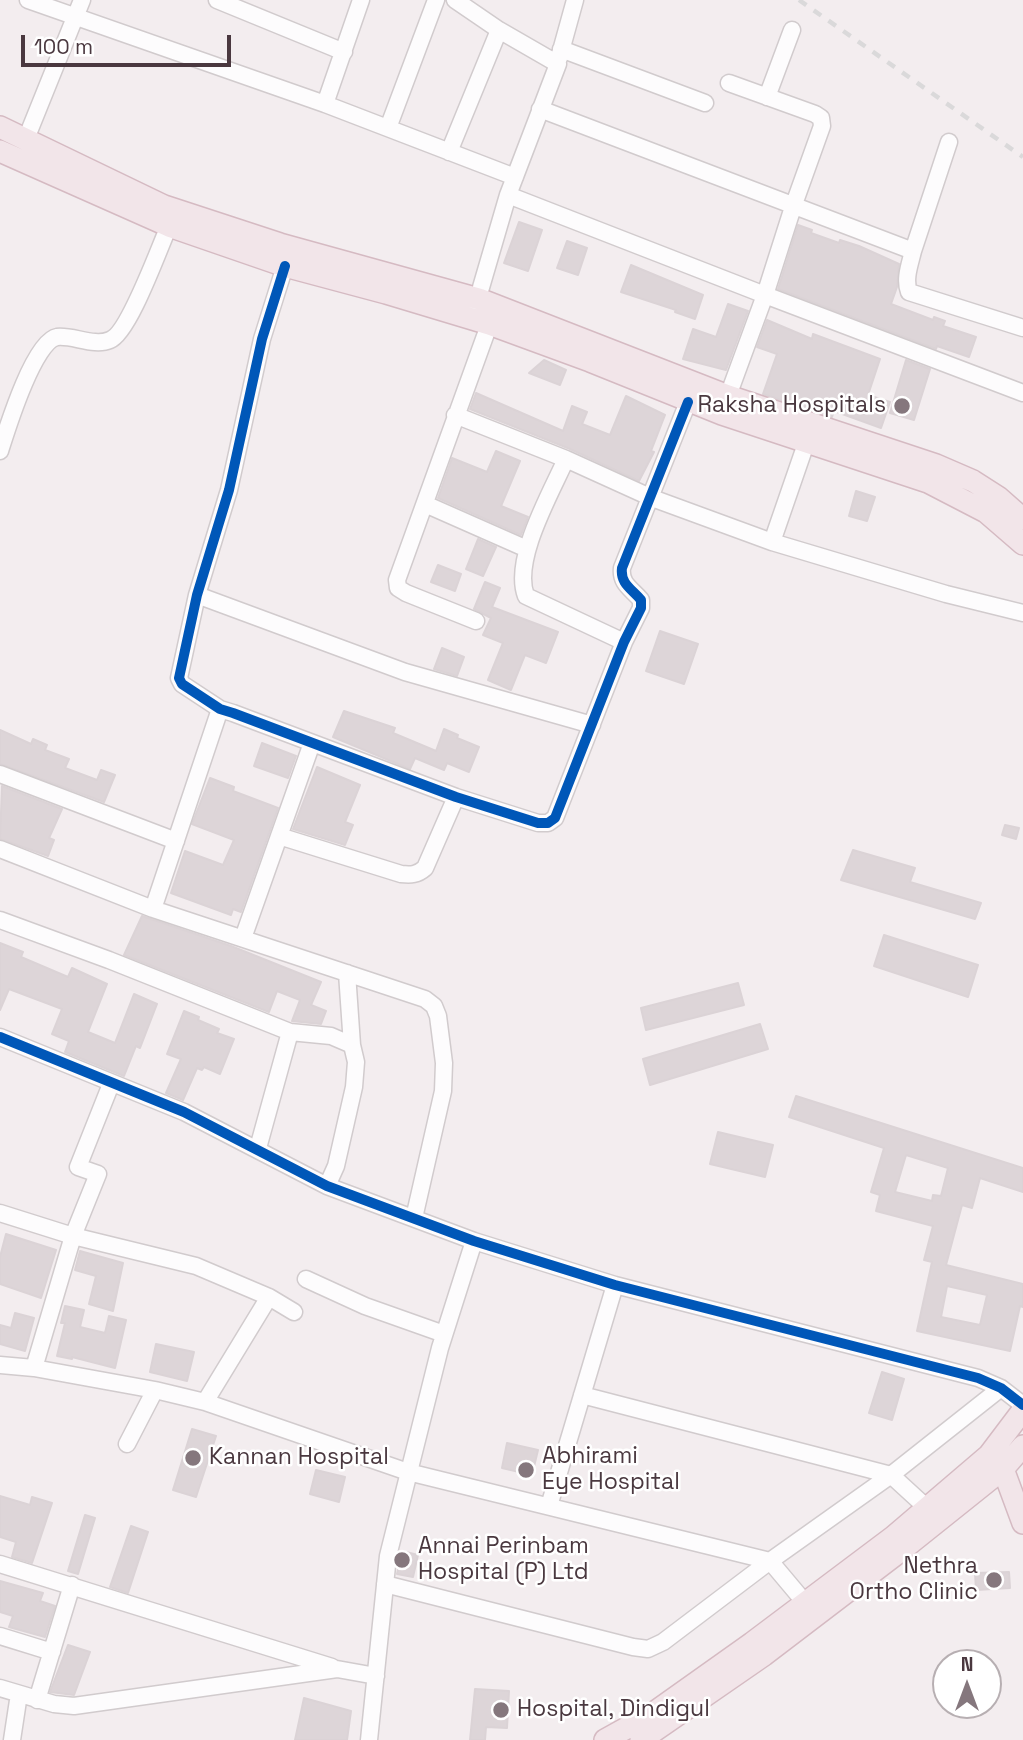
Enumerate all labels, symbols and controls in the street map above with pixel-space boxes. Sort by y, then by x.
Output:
scale bar [24,21,234,65]
text: 100 m [34,33,93,60]
place label: Raksha Hospitals [697,392,886,420]
marker: Raksha Hospitals [892,396,912,416]
place label: Abhirami Eye Hospital [542,1443,680,1497]
place label: Kannan Hospital [209,1444,389,1472]
marker: Kannan Hospital [183,1448,203,1468]
marker: Abhirami Eye Hospital [516,1460,536,1480]
place label: Annai Perinbam Hospital (P) Ltd [418,1533,589,1587]
marker: Annai Perinbam Hospital (P) Ltd [392,1550,412,1570]
place label: Nethra Ortho Clinic [850,1553,978,1607]
marker: Nethra Ortho Clinic [984,1570,1004,1590]
north arrow [932,1649,1002,1719]
text: N [961,1652,973,1677]
place label: Hospital, Dindigul [517,1696,710,1724]
marker: Hospital, Dindigul [491,1700,511,1720]

